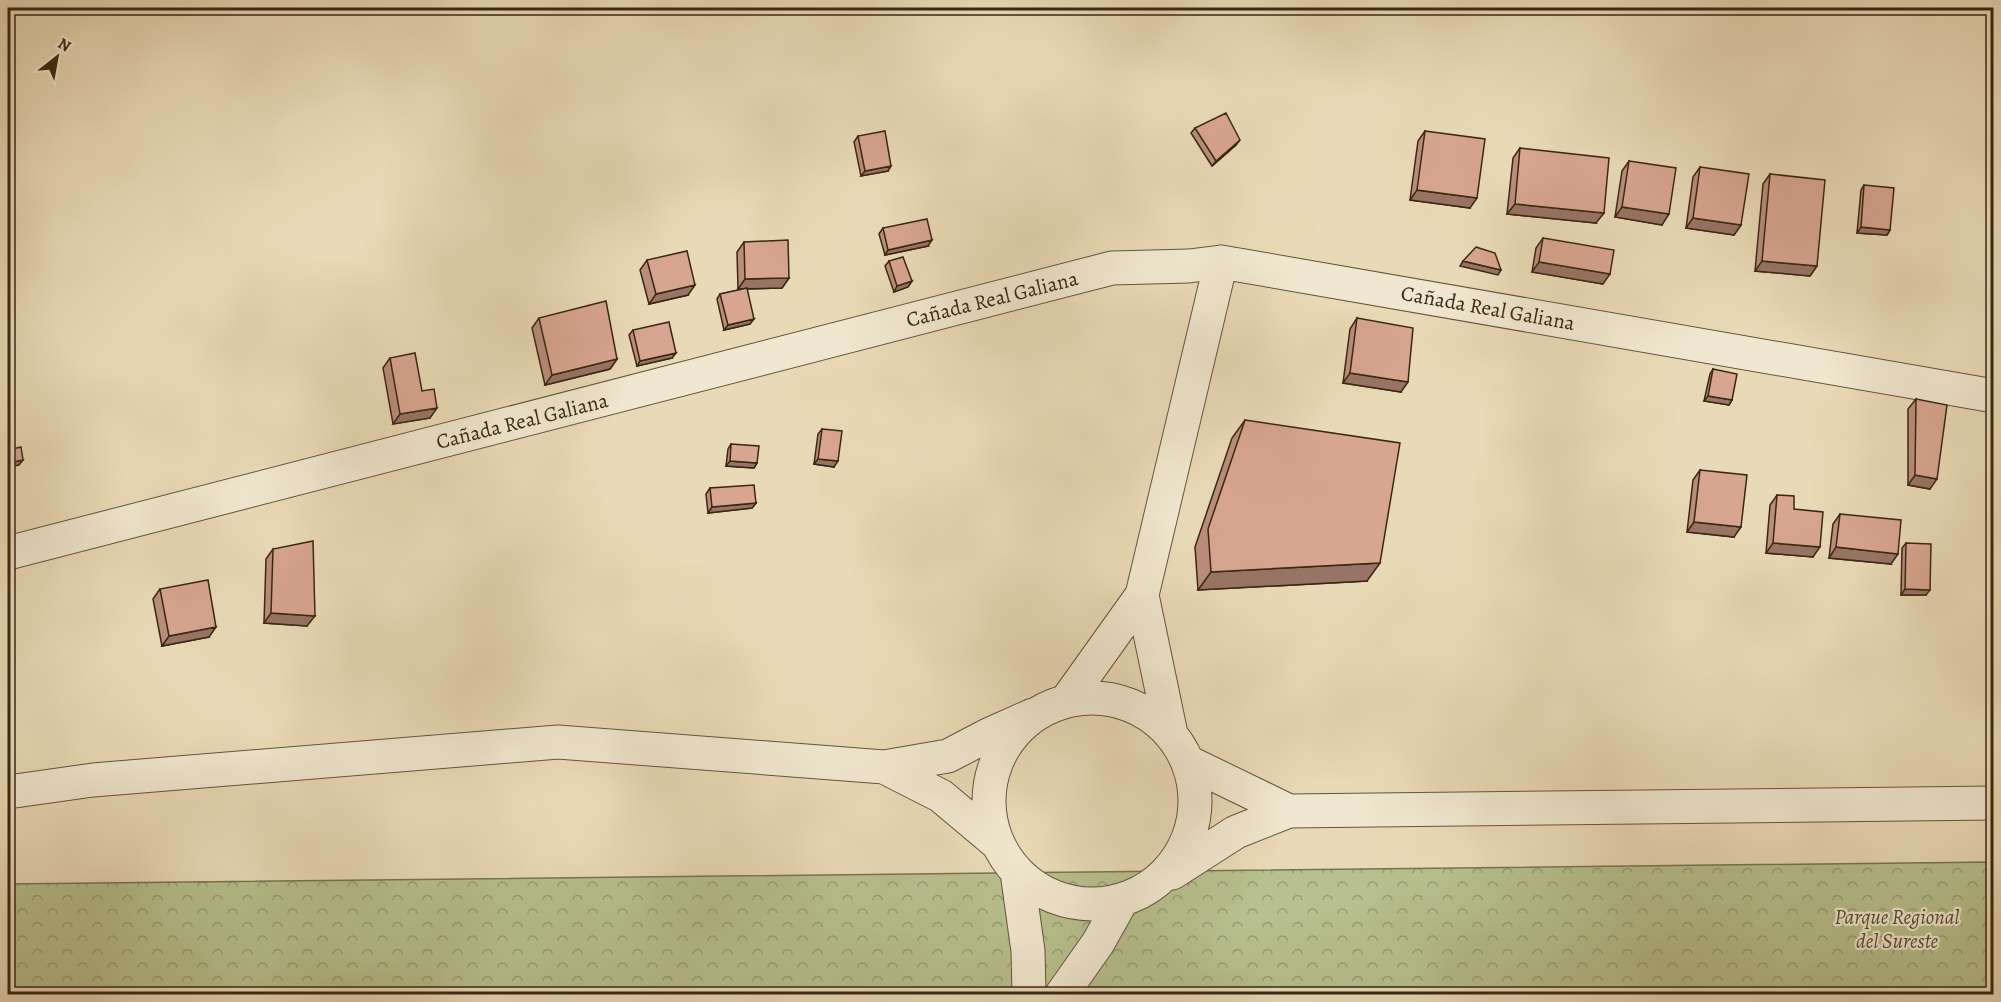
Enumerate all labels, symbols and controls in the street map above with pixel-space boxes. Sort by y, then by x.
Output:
north arrow [27,27,87,87]
text: N [54,33,75,58]
street label: Cañada Real Galiana [903,264,1081,334]
street label: Cañada Real Galiana [1399,279,1577,337]
street label: Cañada Real Galiana [433,386,611,456]
park label: Parque Regional del Sureste [1834,903,1960,955]

